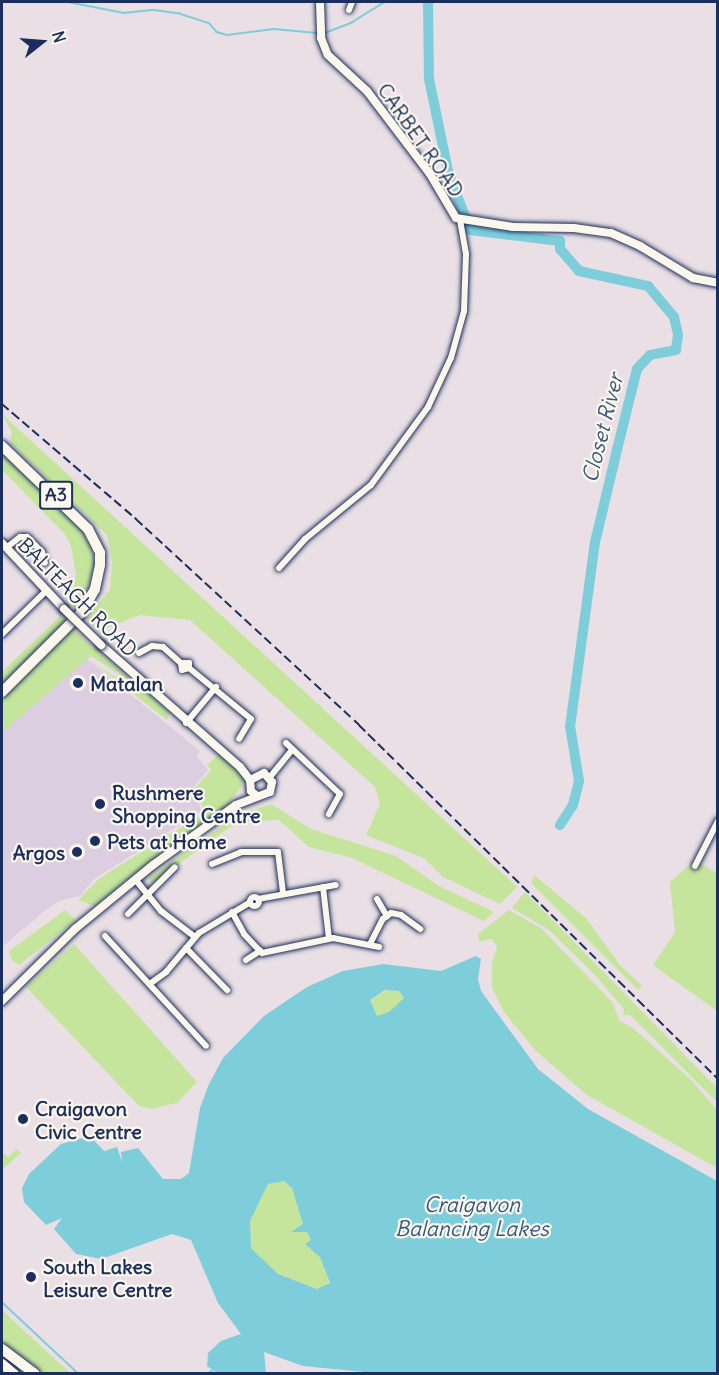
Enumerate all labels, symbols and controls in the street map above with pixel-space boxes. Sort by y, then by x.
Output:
north arrow [12,12,72,72]
text: N [48,29,70,45]
street label: CARBET ROAD [373,78,469,202]
water label: Closet River [577,371,629,485]
road number: A3 [38,480,74,510]
street label: BALTEAGH ROAD [13,532,143,662]
place label: Matalan [90,671,163,695]
marker: Matalan [71,676,85,690]
place label: Rushmere Shopping Centre [112,780,261,827]
marker: Rushmere Shopping Centre [93,797,107,811]
place label: Pets at Home [107,829,226,853]
marker: Pets at Home [88,834,102,848]
place label: Argos [13,840,65,864]
marker: Argos [70,845,84,859]
place label: Craigavon Civic Centre [35,1096,142,1143]
marker: Craigavon Civic Centre [16,1112,30,1126]
water label: Craigavon Balancing Lakes [395,1192,549,1242]
place label: South Lakes Leisure Centre [43,1254,172,1301]
marker: South Lakes Leisure Centre [24,1270,38,1284]

